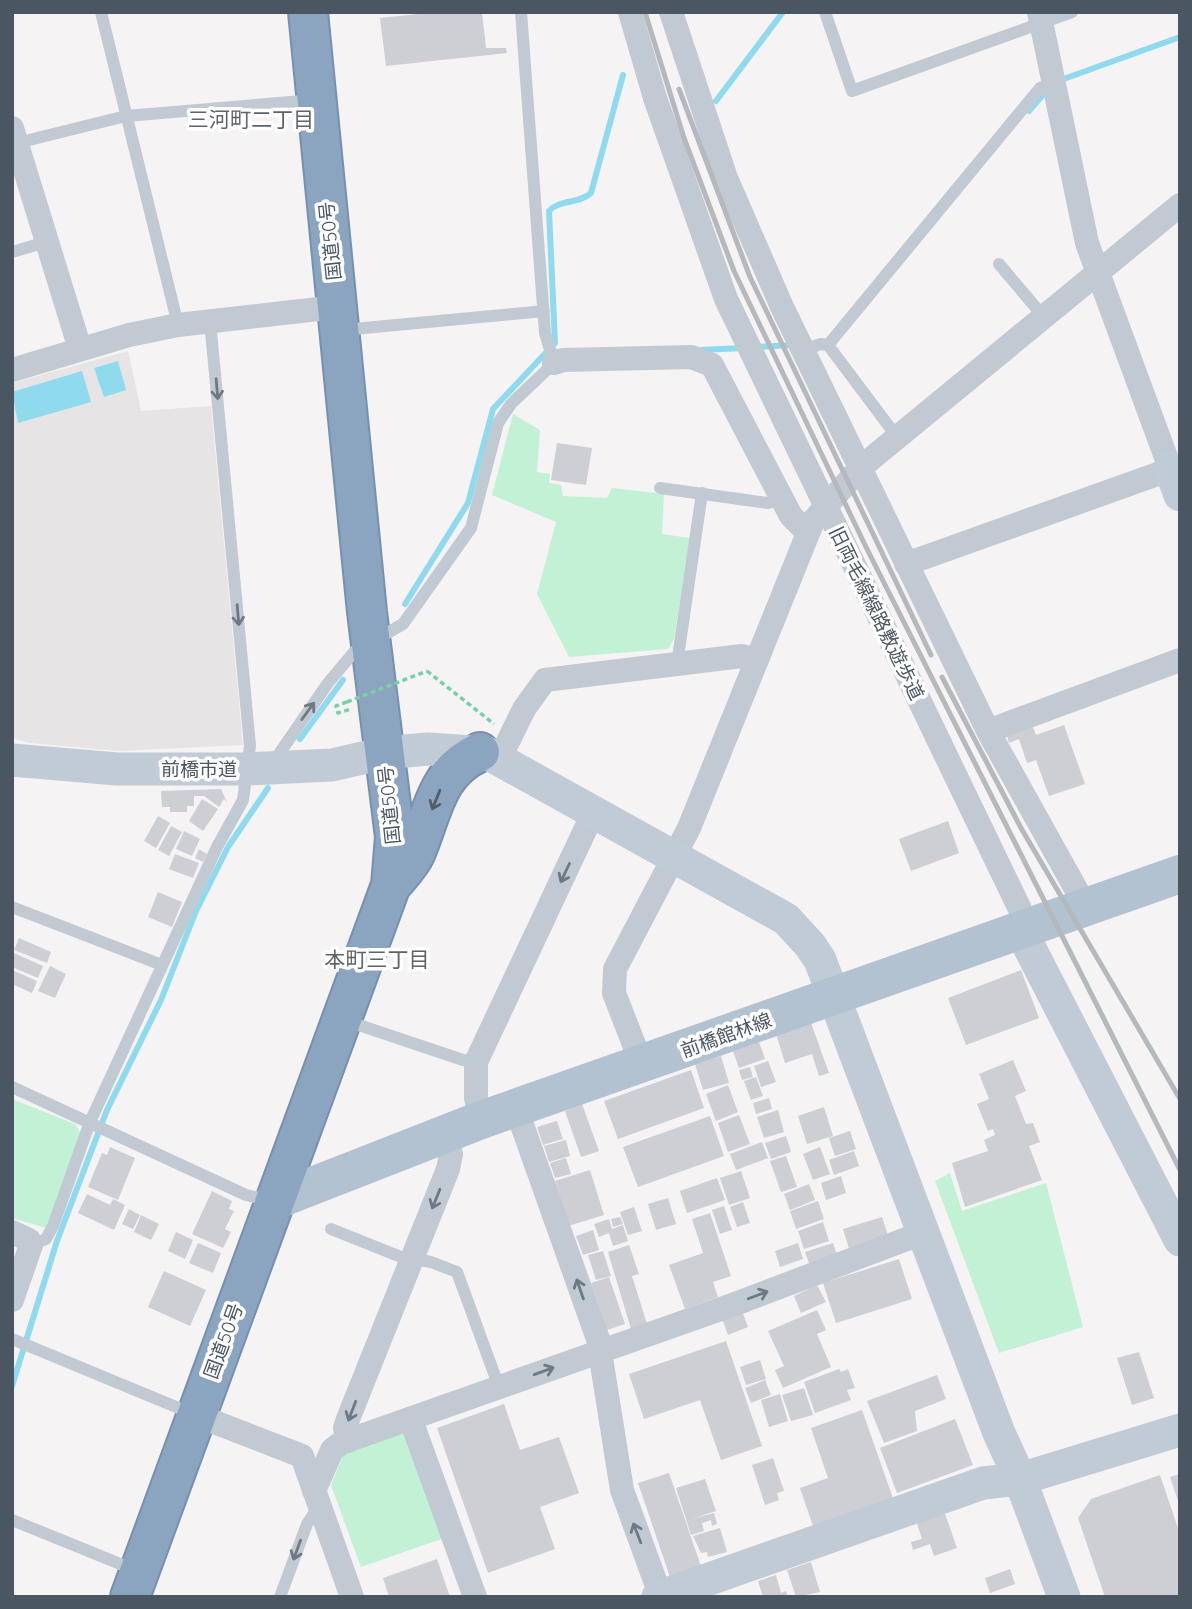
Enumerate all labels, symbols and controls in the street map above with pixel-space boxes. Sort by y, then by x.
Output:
district label: 三河町二丁目 [188,106,314,132]
street label: 国道50号 [314,201,346,281]
one-way arrow [210,377,223,400]
street label: 旧両毛線線路敷遊歩道 [825,522,929,704]
one-way arrow [232,603,245,626]
one-way arrow [300,702,315,721]
street label: 前橋市道 [161,757,237,781]
street label: 国道50号 [373,765,405,845]
one-way arrow [429,789,442,810]
one-way arrow [558,862,571,883]
district label: 本町三丁目 [325,946,430,972]
street label: 前橋館林線 [677,1007,775,1063]
one-way arrow [428,1188,441,1209]
one-way arrow [573,1278,585,1300]
one-way arrow [747,1288,769,1300]
street label: 国道50号 [198,1300,248,1382]
one-way arrow [532,1364,554,1376]
one-way arrow [344,1399,357,1421]
one-way arrow [629,1523,642,1544]
one-way arrow [290,1539,303,1561]

